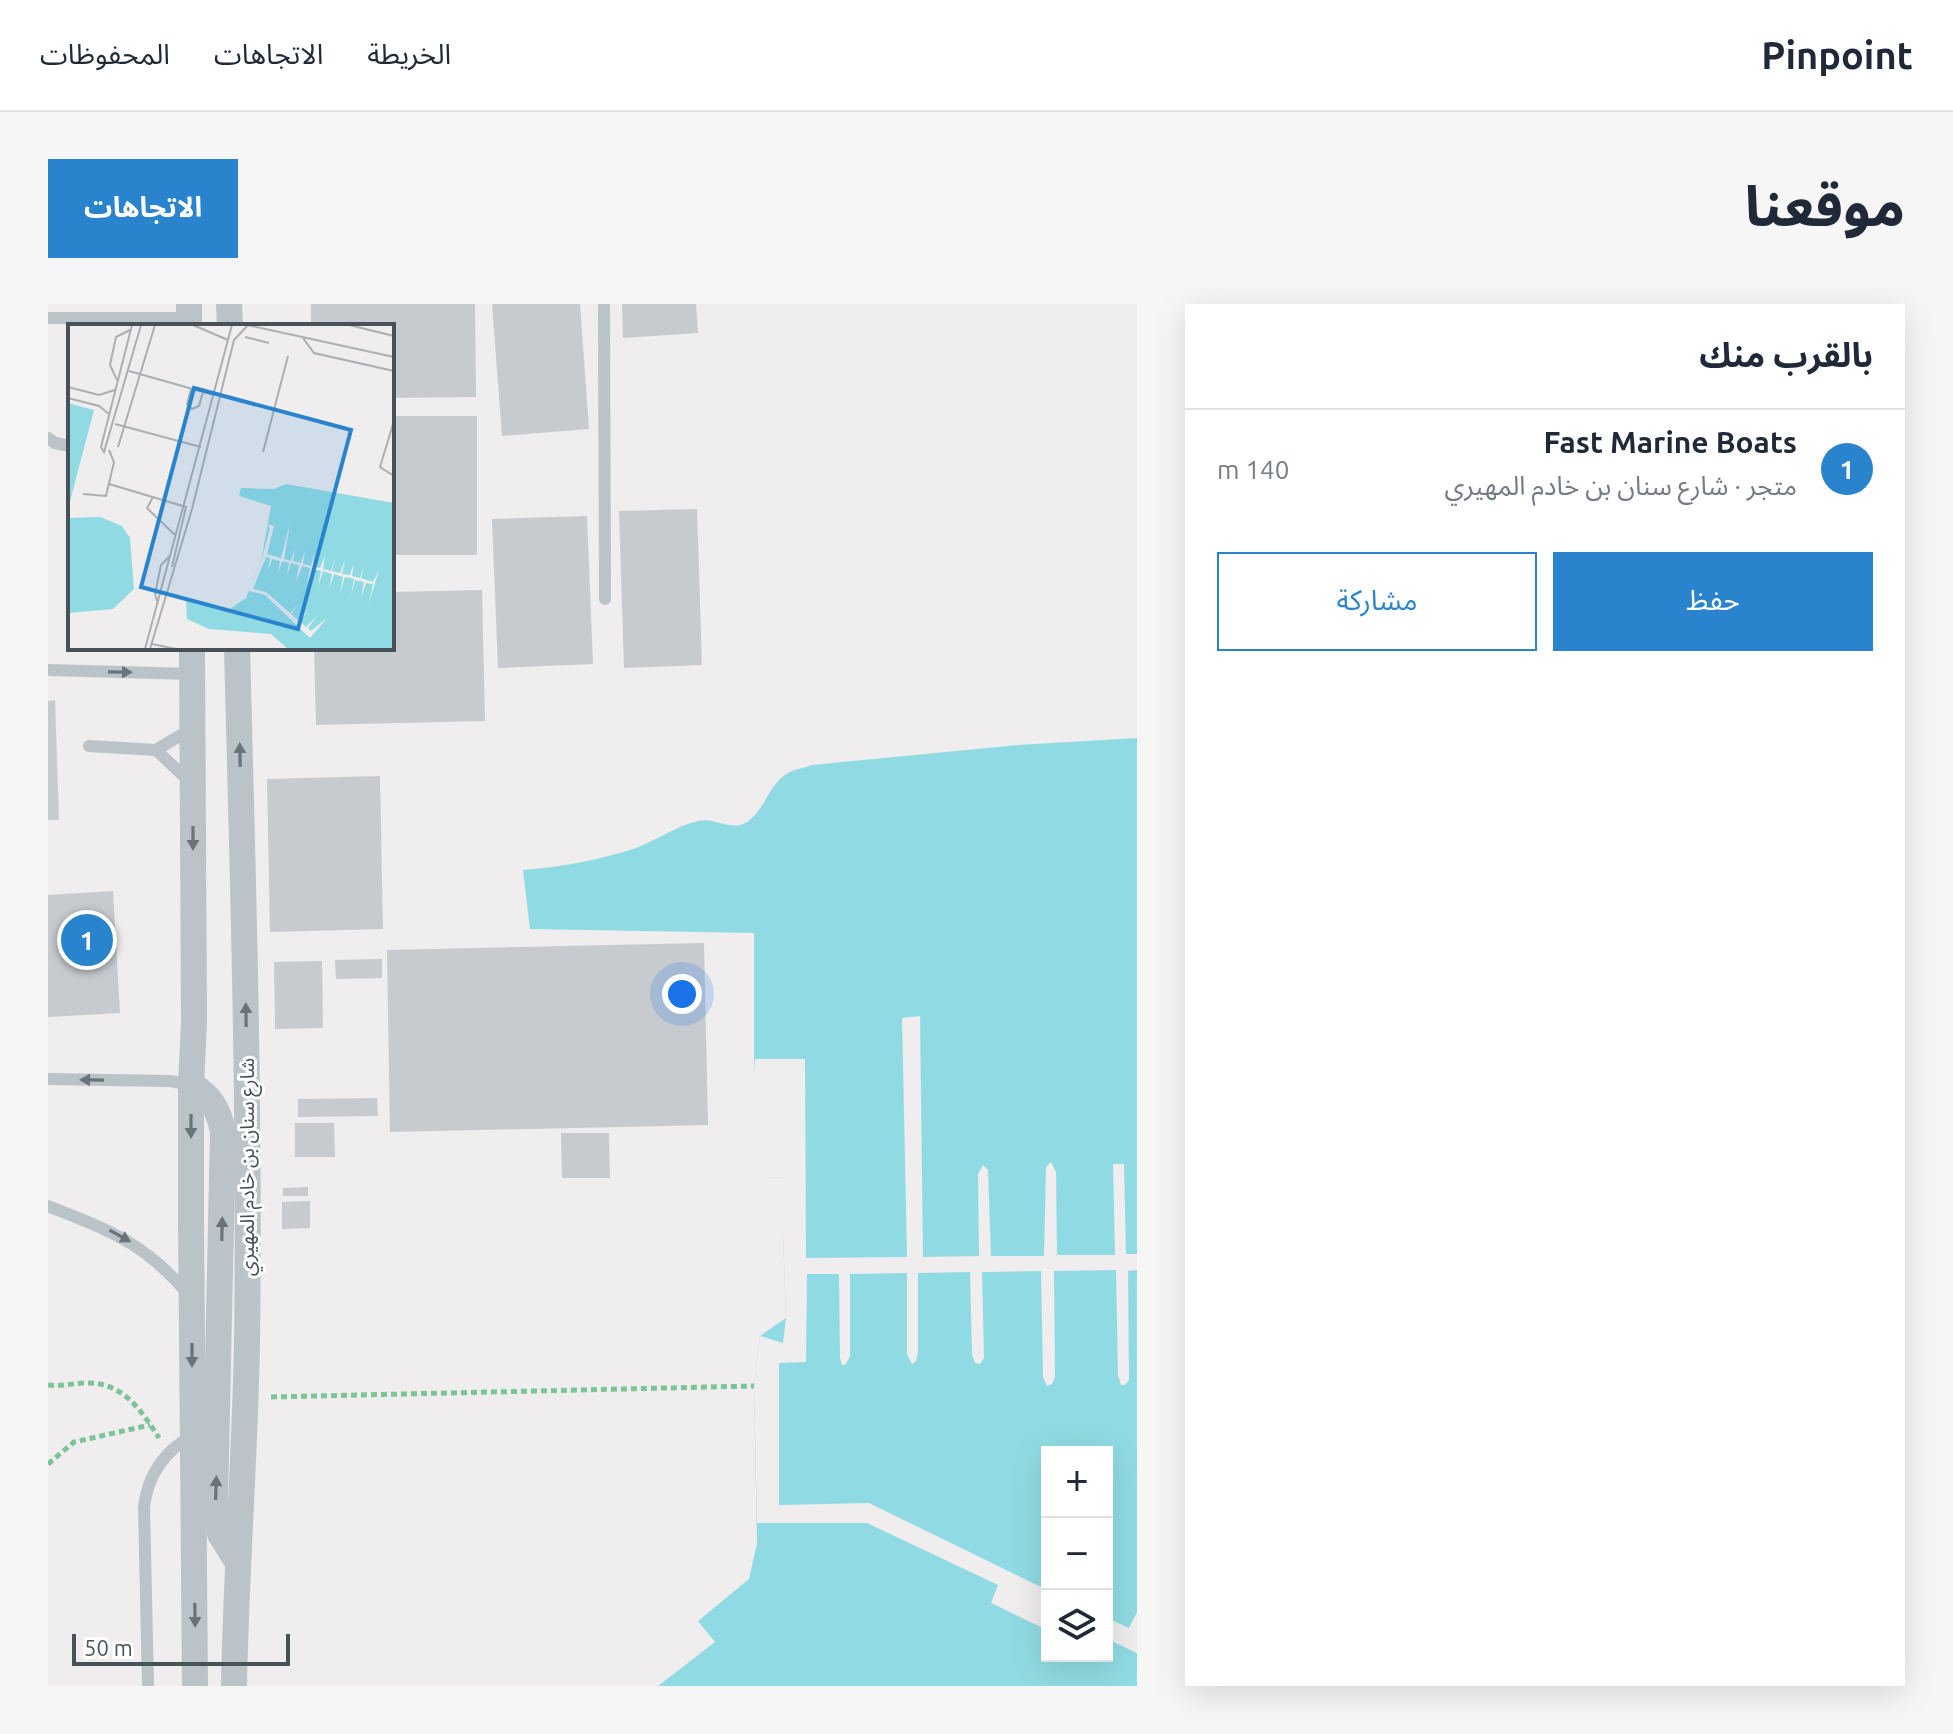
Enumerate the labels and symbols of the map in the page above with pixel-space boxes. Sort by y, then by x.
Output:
inset map [68,324,394,650]
one-way arrow [108,666,133,678]
one-way arrow [234,742,246,767]
one-way arrow [187,826,199,851]
pin: 1 [61,910,113,970]
your location [662,974,702,1014]
one-way arrow [240,1002,252,1027]
street label: شارع سنان بن خادم المهيري [235,1058,263,1276]
one-way arrow [79,1073,104,1086]
one-way arrow [185,1114,197,1139]
one-way arrow [215,1216,228,1241]
one-way arrow [109,1229,131,1243]
one-way arrow [186,1343,198,1368]
one-way arrow [209,1475,222,1500]
one-way arrow [188,1603,201,1628]
scale bar [72,1630,290,1666]

